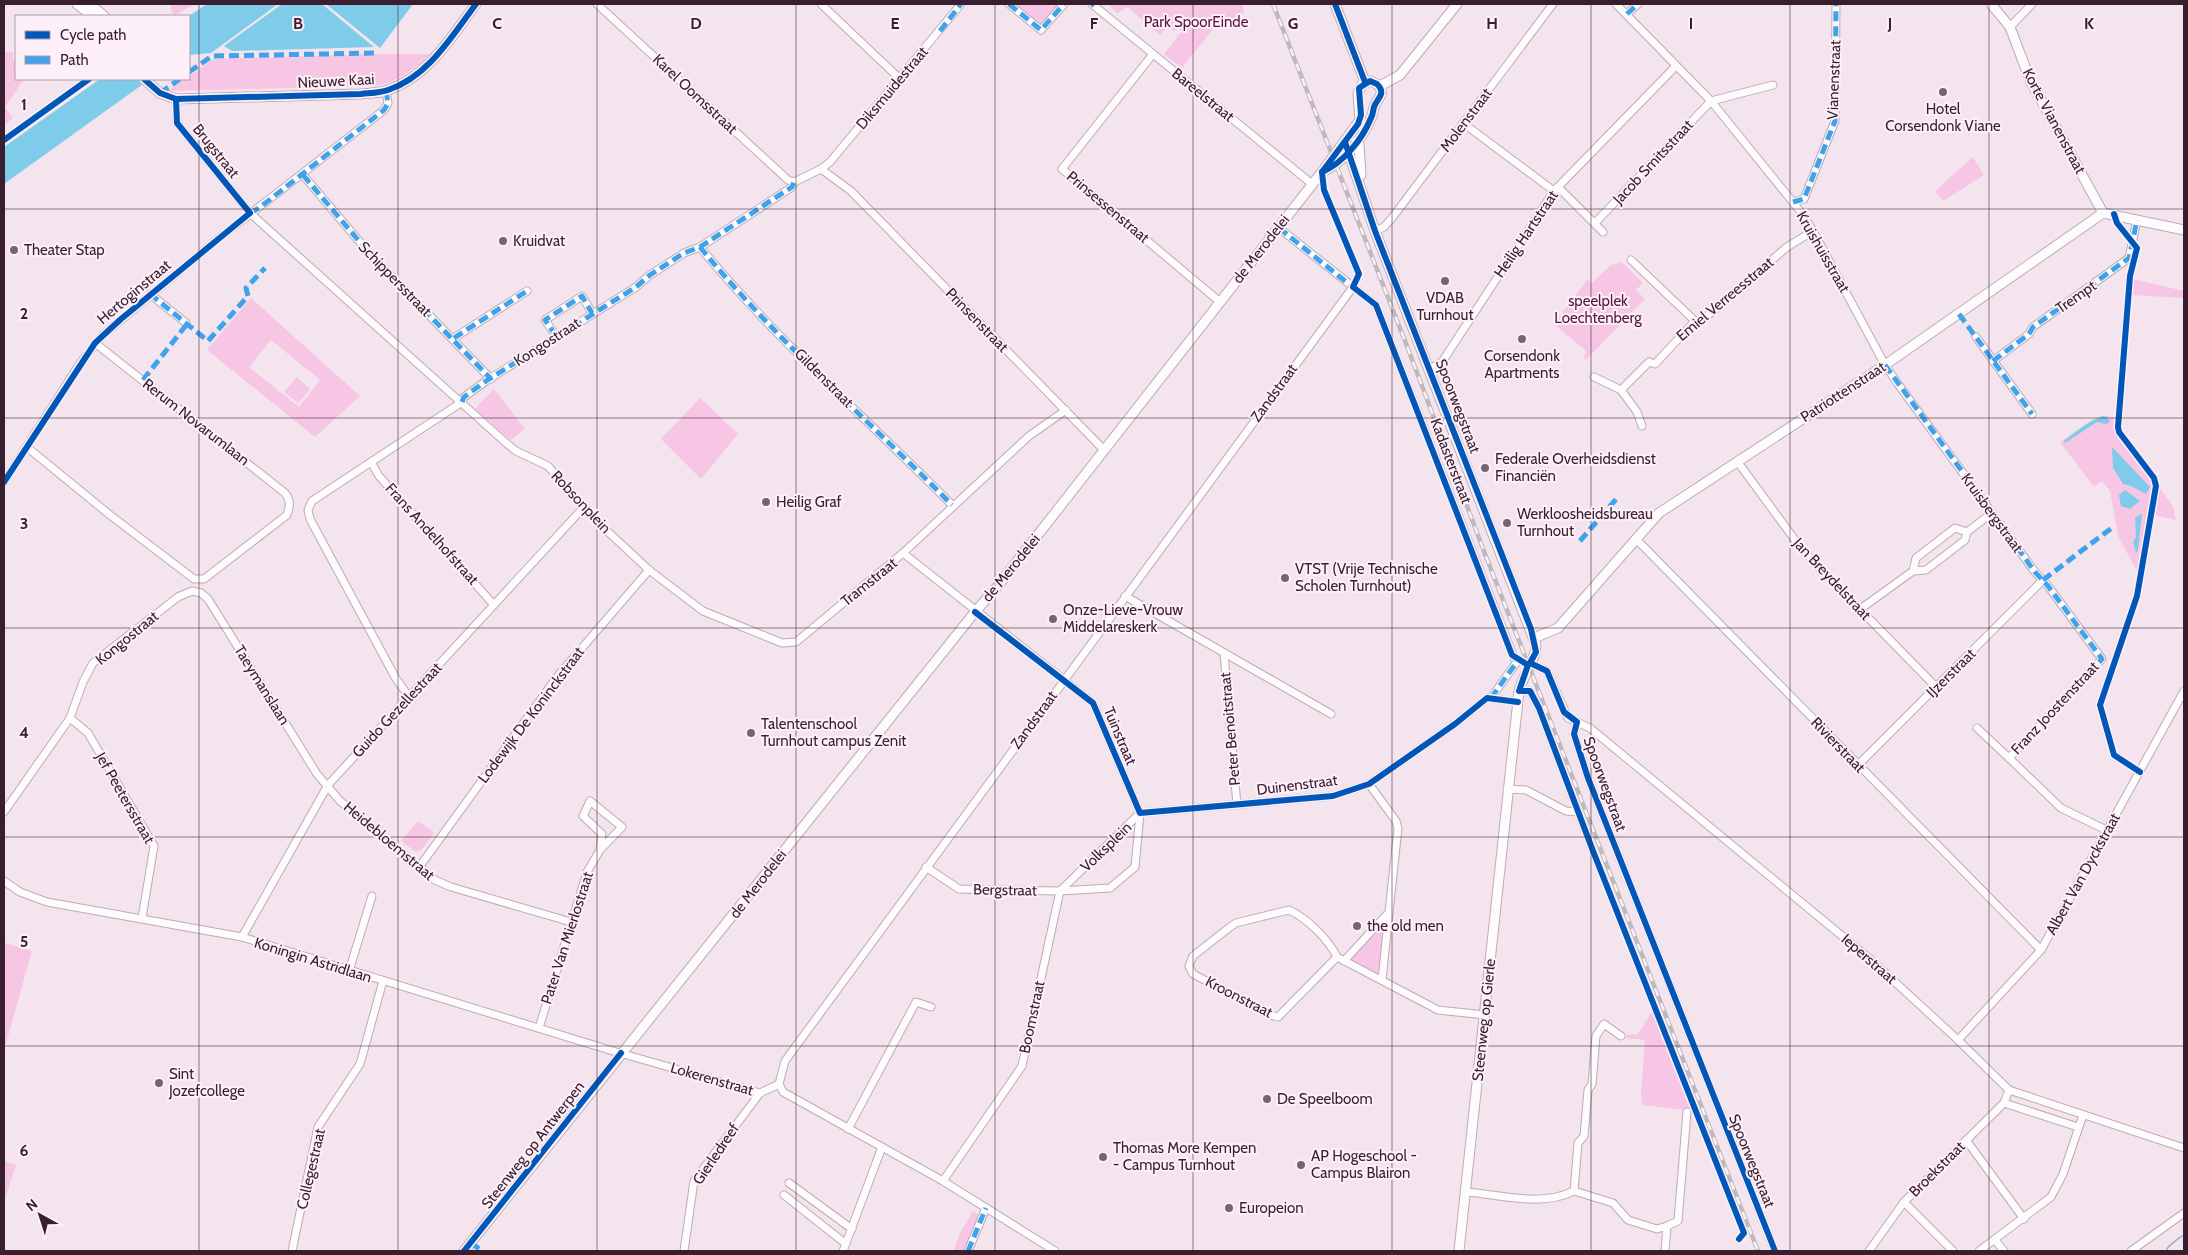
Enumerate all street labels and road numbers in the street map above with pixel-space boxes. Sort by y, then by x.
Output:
street label: Vianenstraat [1824,40,1844,120]
street label: Diksmuidestraat [852,43,932,133]
street label: Karel Oomsstraat [649,50,741,138]
street label: Bareelstraat [1168,64,1238,126]
street label: Korte Vianenstraat [2019,65,2089,177]
street label: Nieuwe Kaai [297,70,375,92]
street label: Molenstraat [1436,85,1496,155]
street label: Jacob Smitsstraat [1609,116,1697,209]
street label: Brugstraat [189,120,243,182]
street label: Prinsessenstraat [1063,167,1153,247]
street label: Heilig Hartstraat [1490,187,1562,281]
street label: Kruishuisstraat [1792,208,1854,296]
street label: de Merodelei [1229,211,1293,287]
street label: Schippersstraat [355,238,435,320]
street label: Emiel Verreesstraat [1673,253,1777,345]
street label: Hertoginstraat [94,256,174,328]
street label: Trempt [2052,277,2100,317]
street label: Prinsenstraat [942,284,1012,356]
street label: Kongostraat [510,314,584,370]
street label: Gildenstraat [791,345,857,411]
street label: Spoorwegstraat [1432,356,1484,456]
street label: Patriottenstraat [1797,358,1889,426]
street label: Zandstraat [1247,361,1301,425]
street label: Rerum Novarumlaan [139,375,253,469]
street label: Kadasterstraat [1426,416,1476,506]
street label: Robsonplein [547,467,615,537]
street label: Kruisbergstraat [1957,470,2027,556]
street label: Frans Andelhofstraat [382,479,482,589]
street label: de Merodelei [978,530,1044,606]
street label: Jan Breydelstraat [1789,533,1875,624]
street label: Tramstraat [837,554,901,610]
street label: Kongostraat [92,607,162,669]
street label: Taeymanslaan [230,642,294,728]
street label: Lodewijk De Koninckstraat [474,643,588,787]
street label: IJzerstraat [1923,645,1979,701]
street label: Franz Joostenstraat [2007,658,2103,758]
street label: Guido Gezellestraat [348,659,446,761]
street label: Peter Benoitstraat [1216,672,1244,786]
street label: Zandstraat [1007,688,1061,752]
street label: Tuinstraat [1100,704,1140,768]
street label: Rivierstraat [1807,713,1869,777]
street label: Spoorwegstraat [1580,734,1630,834]
street label: Jef Peetersstraat [91,748,158,847]
street label: Duinenstraat [1255,771,1339,799]
street label: Heidebloemstraat [340,798,438,884]
street label: Albert Van Dyckstraat [2042,810,2124,938]
street label: Volksplein [1077,818,1135,876]
street label: de Merodelei [726,846,790,922]
street label: Pater Van Mierlostraat [537,869,597,1007]
street label: Bergstraat [973,880,1037,900]
street label: Ieperstraat [1838,930,1900,988]
street label: Koningin Astridlaan [252,934,374,986]
street label: Steenweg op Gierle [1469,957,1499,1082]
street label: Kroonstraat [1202,972,1276,1022]
street label: Boomstraat [1016,979,1048,1055]
street label: Lokerenstraat [668,1059,756,1099]
street label: Steenweg op Antwerpen [478,1078,588,1212]
street label: Spoorwegstraat [1725,1112,1779,1210]
street label: Gierledreef [689,1120,743,1188]
street label: Collegestraat [293,1127,329,1211]
street label: Broekstraat [1905,1137,1969,1201]

